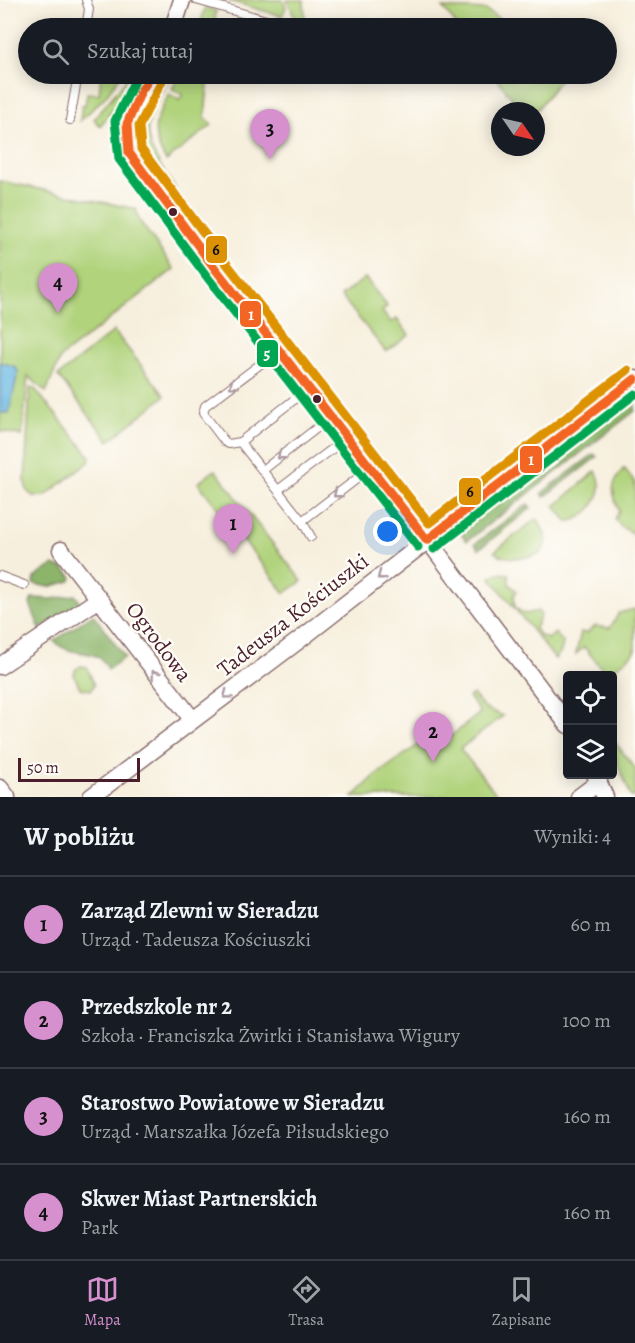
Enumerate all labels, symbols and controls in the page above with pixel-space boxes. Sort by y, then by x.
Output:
search box [18,18,617,84]
icon: search [39,35,72,68]
text: Szukaj tutaj [87,36,193,66]
north arrow [491,102,545,156]
pin: 3 [250,110,290,159]
unlabelled marker [167,206,179,218]
line badge: 6 [205,235,228,264]
text: 6 [212,239,220,261]
pin: 4 [38,264,78,313]
line badge: 1 [239,300,262,328]
text: 1 [248,304,254,326]
line badge: 5 [256,339,279,368]
text: 5 [264,343,271,365]
one-way arrow [228,378,239,389]
unlabelled marker [311,393,323,405]
line badge: 1 [519,445,543,474]
one-way arrow [276,449,287,460]
text: 1 [528,449,534,471]
line badge: 6 [458,477,482,506]
text: 6 [466,481,474,503]
one-way arrow [332,487,343,498]
pin: 1 [214,504,252,554]
your location [373,517,402,546]
street label: Tadeusza Kościuszki [211,546,375,684]
one-way arrow [377,568,388,579]
street label: Ogrodowa [119,596,199,689]
one-way arrow [151,669,162,680]
map controls [563,671,617,779]
button: locate [563,671,617,725]
one-way arrow [222,688,233,699]
pin: 2 [414,712,452,762]
button: layers [563,725,617,779]
scale bar [18,755,140,782]
text: 50 m [27,757,59,779]
text: W pobliżu [24,819,135,854]
text: Wyniki: 4 [534,823,611,850]
text: Zarząd Zlewni w Sieradzu [81,896,319,926]
text: 1 [40,911,47,938]
text: 60 m [571,911,611,938]
text: Urząd · Tadeusza Kościuszki [81,926,311,953]
text: Przedszkole nr 2 [81,992,232,1022]
text: 2 [39,1007,48,1034]
text: 100 m [562,1007,611,1034]
text: Szkoła · Franciszka Żwirki i Stanisława Wigury [81,1022,460,1049]
text: Starostwo Powiatowe w Sieradzu [81,1088,385,1118]
text: 3 [39,1103,48,1130]
text: 160 m [564,1103,611,1130]
text: Urząd · Marszałka Józefa Piłsudskiego [81,1118,389,1145]
text: Skwer Miast Partnerskich [81,1184,317,1214]
text: 4 [39,1199,48,1226]
text: 160 m [564,1199,611,1226]
text: Park [81,1214,119,1241]
tab: Mapa [84,1273,121,1331]
tab: Trasa [288,1273,324,1331]
tab: Zapisane [492,1273,551,1331]

